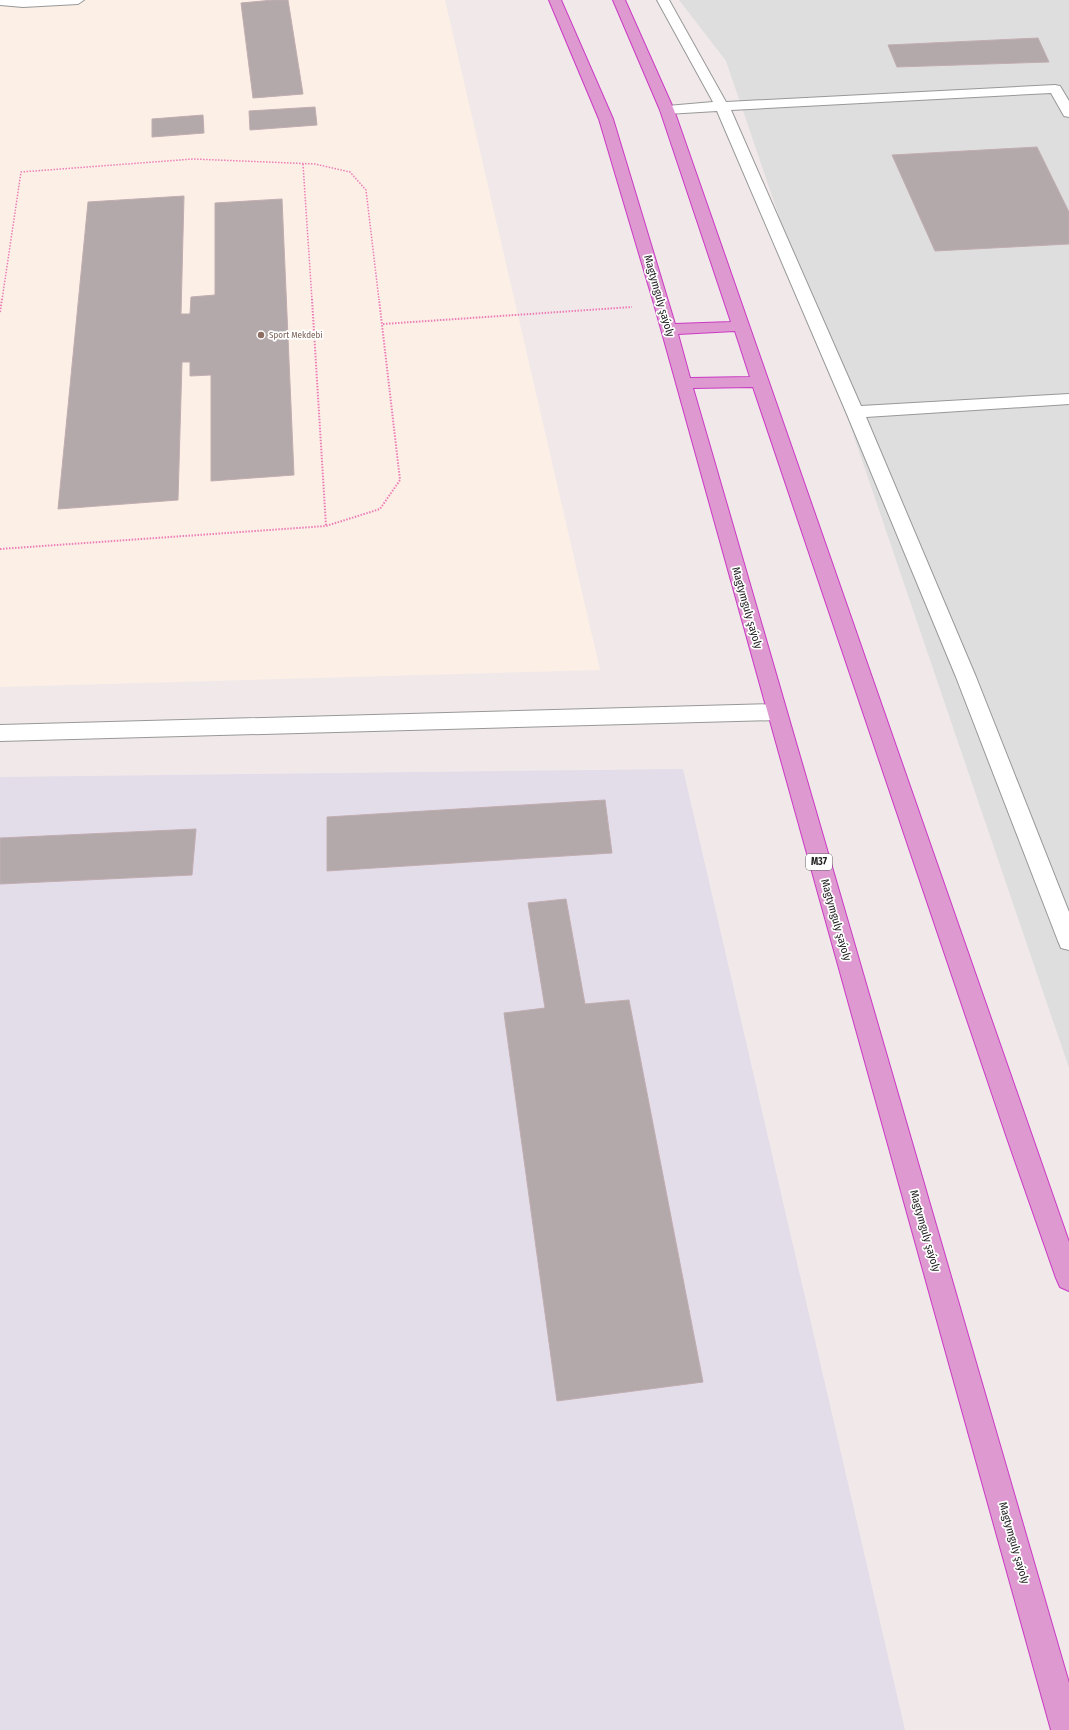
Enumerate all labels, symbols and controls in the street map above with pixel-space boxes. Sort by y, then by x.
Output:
street label: Magtymguly şaýoly [641,254,677,338]
marker: Sport Mekdebi [256,330,266,340]
place label: Sport Mekdebi [269,330,322,340]
street label: Magtymguly şaýoly [729,566,765,650]
road number: M37 [806,854,832,870]
street label: Magtymguly şaýoly [818,878,854,962]
street label: Magtymguly şaýoly [907,1189,943,1273]
street label: Magtymguly şaýoly [996,1501,1032,1585]

